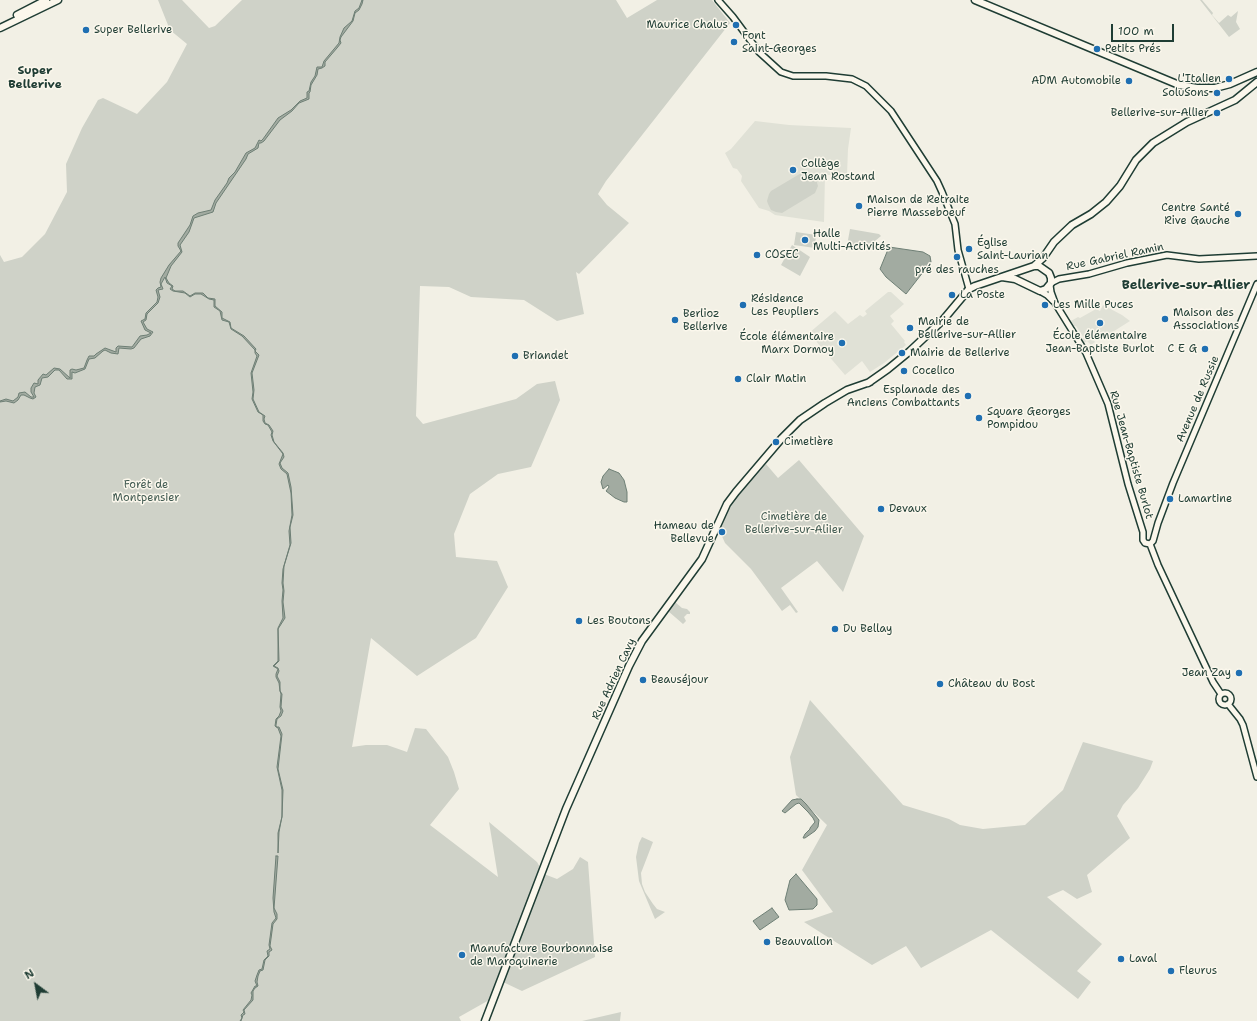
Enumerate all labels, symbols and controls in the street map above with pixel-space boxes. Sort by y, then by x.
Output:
scale bar [1113,16,1176,42]
place label: Maurice Chalus [646,18,728,32]
marker: Maurice Chalus [731,20,741,30]
place label: Super Bellerive [94,23,172,37]
text: 100 m [1118,23,1154,39]
marker: Super Bellerive [81,25,91,35]
place label: Font Saint-Georges [742,29,817,55]
marker: Font Saint-Georges [729,37,739,47]
place label: Petits Prés [1105,42,1161,56]
marker: Petits Prés [1092,44,1102,54]
district label: Super Bellerive [8,64,62,92]
place label: L'Italien [1177,72,1221,86]
place label: ADM Automobile [1031,74,1121,88]
marker: L'Italien [1224,74,1234,84]
marker: ADM Automobile [1124,76,1134,86]
place label: SoluSons [1162,86,1209,100]
marker: SoluSons [1212,88,1222,98]
place label: Bellerive-sur-Allier [1111,106,1209,120]
marker: Bellerive-sur-Allier [1212,108,1222,118]
place label: Collège Jean Rostand [801,157,875,183]
marker: Collège Jean Rostand [788,165,798,175]
place label: Maison de Retraite Pierre Masseboeuf [867,193,970,219]
marker: Maison de Retraite Pierre Masseboeuf [854,201,864,211]
place label: Centre Santé Rive Gauche [1161,201,1230,227]
marker: Centre Santé Rive Gauche [1233,209,1243,219]
place label: Halle Multi-Activités [813,227,891,253]
marker: Halle Multi-Activités [800,235,810,245]
place label: Église Saint-Laurian [977,236,1048,262]
street label: Rue Gabriel Ramin [1065,240,1165,274]
marker: Église Saint-Laurian [964,244,974,254]
place label: COSEC [765,248,799,262]
marker: COSEC [752,250,762,260]
marker: pré des rauches [952,252,962,262]
place label: pré des rauches [915,263,999,277]
district label: Bellerive-sur-Allier [1122,278,1250,294]
place label: La Poste [960,288,1005,302]
marker: La Poste [947,290,957,300]
place label: Résidence Les Peupliers [751,292,819,318]
place label: Les Mille Puces [1053,298,1134,312]
marker: Résidence Les Peupliers [738,300,748,310]
marker: Les Mille Puces [1040,300,1050,310]
place label: Maison des Associations [1173,306,1239,332]
place label: Berlioz Bellerive [683,307,728,333]
marker: Maison des Associations [1160,314,1170,324]
marker: Berlioz Bellerive [670,315,680,325]
place label: Mairie de Bellerive-sur-Allier [918,315,1016,341]
marker: École élémentaire Jean-Baptiste Burlot [1095,318,1105,328]
marker: Mairie de Bellerive-sur-Allier [905,323,915,333]
place label: École élémentaire Jean-Baptiste Burlot [1045,329,1155,355]
place label: École élémentaire Marx Dormoy [740,330,834,356]
marker: École élémentaire Marx Dormoy [837,338,847,348]
place label: C E G [1168,342,1197,356]
marker: C E G [1200,344,1210,354]
place label: Mairie de Bellerive [910,346,1010,360]
marker: Mairie de Bellerive [897,348,907,358]
place label: Briandet [523,349,569,363]
marker: Briandet [510,351,520,361]
street label: Avenue de Russie [1174,354,1222,444]
place label: Cocelico [912,364,955,378]
marker: Cocelico [899,366,909,376]
place label: Clair Matin [746,372,806,386]
marker: Clair Matin [733,374,743,384]
place label: Esplanade des Anciens Combattants [847,383,960,409]
street label: Rue Jean-Baptiste Burlot [1106,389,1156,521]
marker: Esplanade des Anciens Combattants [963,391,973,401]
place label: Square Georges Pompidou [987,405,1071,431]
marker: Square Georges Pompidou [974,413,984,423]
place label: Cimetière [784,435,834,449]
marker: Cimetière [771,437,781,447]
park label: Forêt de Montpensier [113,478,179,504]
place label: Lamartine [1178,492,1232,506]
marker: Lamartine [1165,494,1175,504]
place label: Devaux [889,502,927,516]
marker: Devaux [876,504,886,514]
park label: Cimetière de Bellerive-sur-Aliier [745,510,843,536]
place label: Hameau de Bellevue [654,519,714,545]
marker: Hameau de Bellevue [717,527,727,537]
place label: Les Boutons [587,614,651,628]
marker: Les Boutons [574,616,584,626]
place label: Du Bellay [843,622,892,636]
marker: Du Bellay [830,624,840,634]
street label: Rue Adrien Cavy [589,636,639,722]
place label: Jean Zay [1182,666,1231,680]
marker: Jean Zay [1234,668,1244,678]
place label: Beauséjour [651,673,709,687]
marker: Beauséjour [638,675,648,685]
place label: Château du Bost [948,677,1035,691]
marker: Château du Bost [935,679,945,689]
place label: Beauvallon [775,935,833,949]
marker: Beauvallon [762,937,772,947]
place label: Manufacture Bourbonnaise de Maroquinerie [470,942,613,968]
marker: Manufacture Bourbonnaise de Maroquinerie [457,950,467,960]
place label: Laval [1129,952,1157,966]
marker: Laval [1116,954,1126,964]
place label: Fleurus [1179,964,1217,978]
north arrow [16,965,56,1005]
text: N [22,966,37,983]
marker: Fleurus [1166,966,1176,976]

